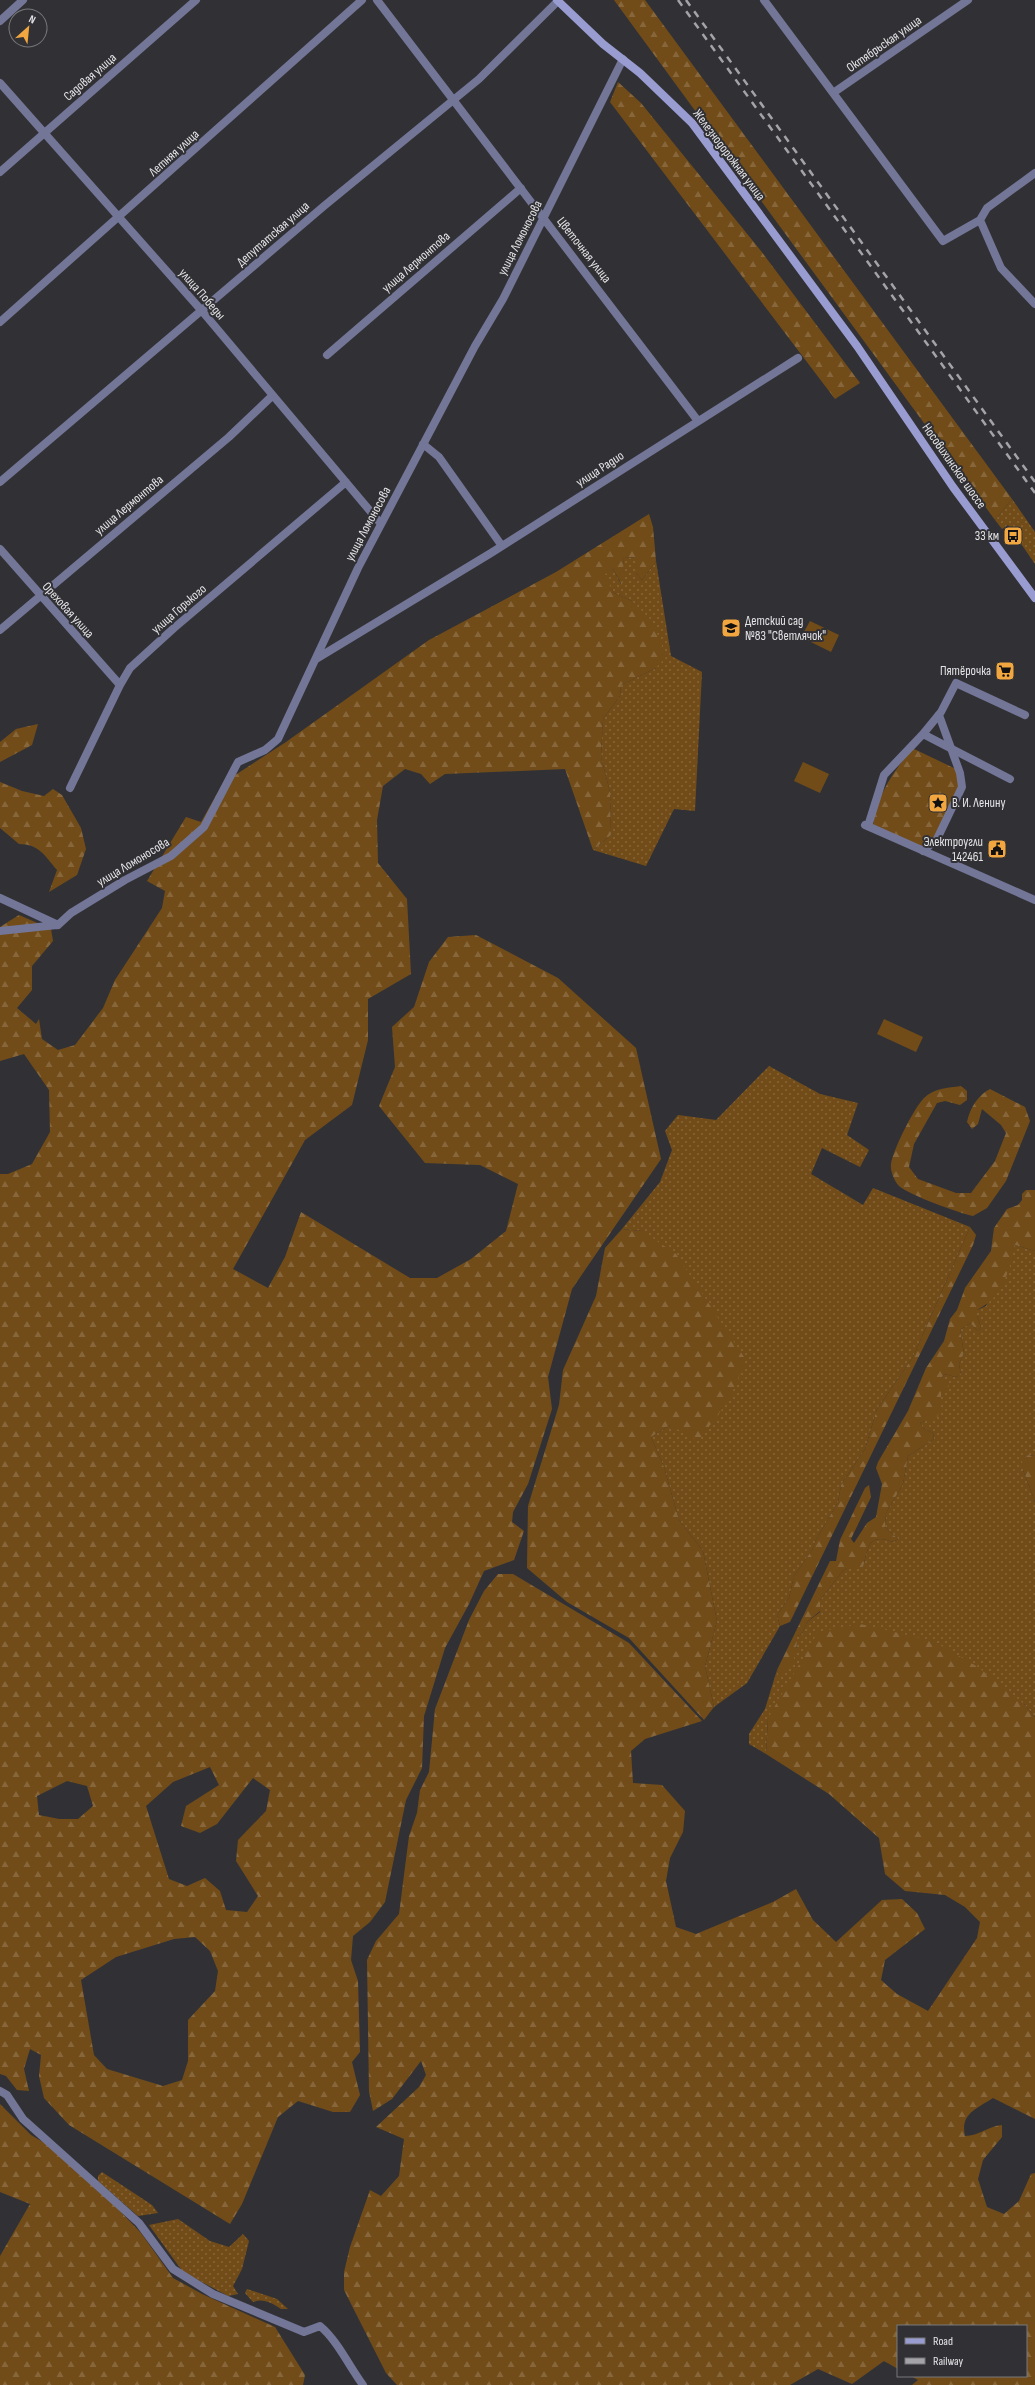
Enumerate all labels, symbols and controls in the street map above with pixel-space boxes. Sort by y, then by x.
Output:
north arrow [8,8,48,48]
text: N [27,12,38,27]
street label: Октябрьская улица [843,12,925,76]
street label: Садовая улица [60,50,120,104]
street label: Железнодорожная улица [689,106,769,204]
street label: Летняя улица [145,126,203,180]
street label: Депутатская улица [233,198,313,270]
street label: улица Ломоносова [494,198,546,278]
street label: Цветочная улица [553,214,615,286]
street label: улица Лермонтова [379,228,453,296]
street label: улица Победы [175,265,229,323]
street label: Носовихинское шоссе [919,420,989,512]
street label: улица Радио [573,448,627,490]
street label: улица Лермонтова [91,472,167,538]
street label: улица Ломоносова [342,484,394,564]
bus stop icon: 33 км [1002,525,1024,547]
place label: 33 км [975,528,999,544]
street label: Ореховая улица [39,579,97,641]
street label: улица Горького [148,581,210,637]
place label: Детский сад №83 "Светлячок" [745,613,826,644]
school or university icon: Детский сад №83 "Светлячок" [720,617,742,639]
supermarket icon: Пятёрочка [994,660,1016,682]
place label: Пятёрочка [940,663,991,679]
place icon: В. И. Ленину [927,792,949,814]
place label: В. И. Ленину [952,795,1005,811]
street label: улица Ломоносова [94,834,172,890]
place label: Электроугли 142461 [924,834,983,865]
public building icon: Электроугли 142461 [986,838,1008,860]
legend [897,2325,1027,2377]
text: Road [933,2334,953,2349]
text: Railway [933,2354,964,2369]

